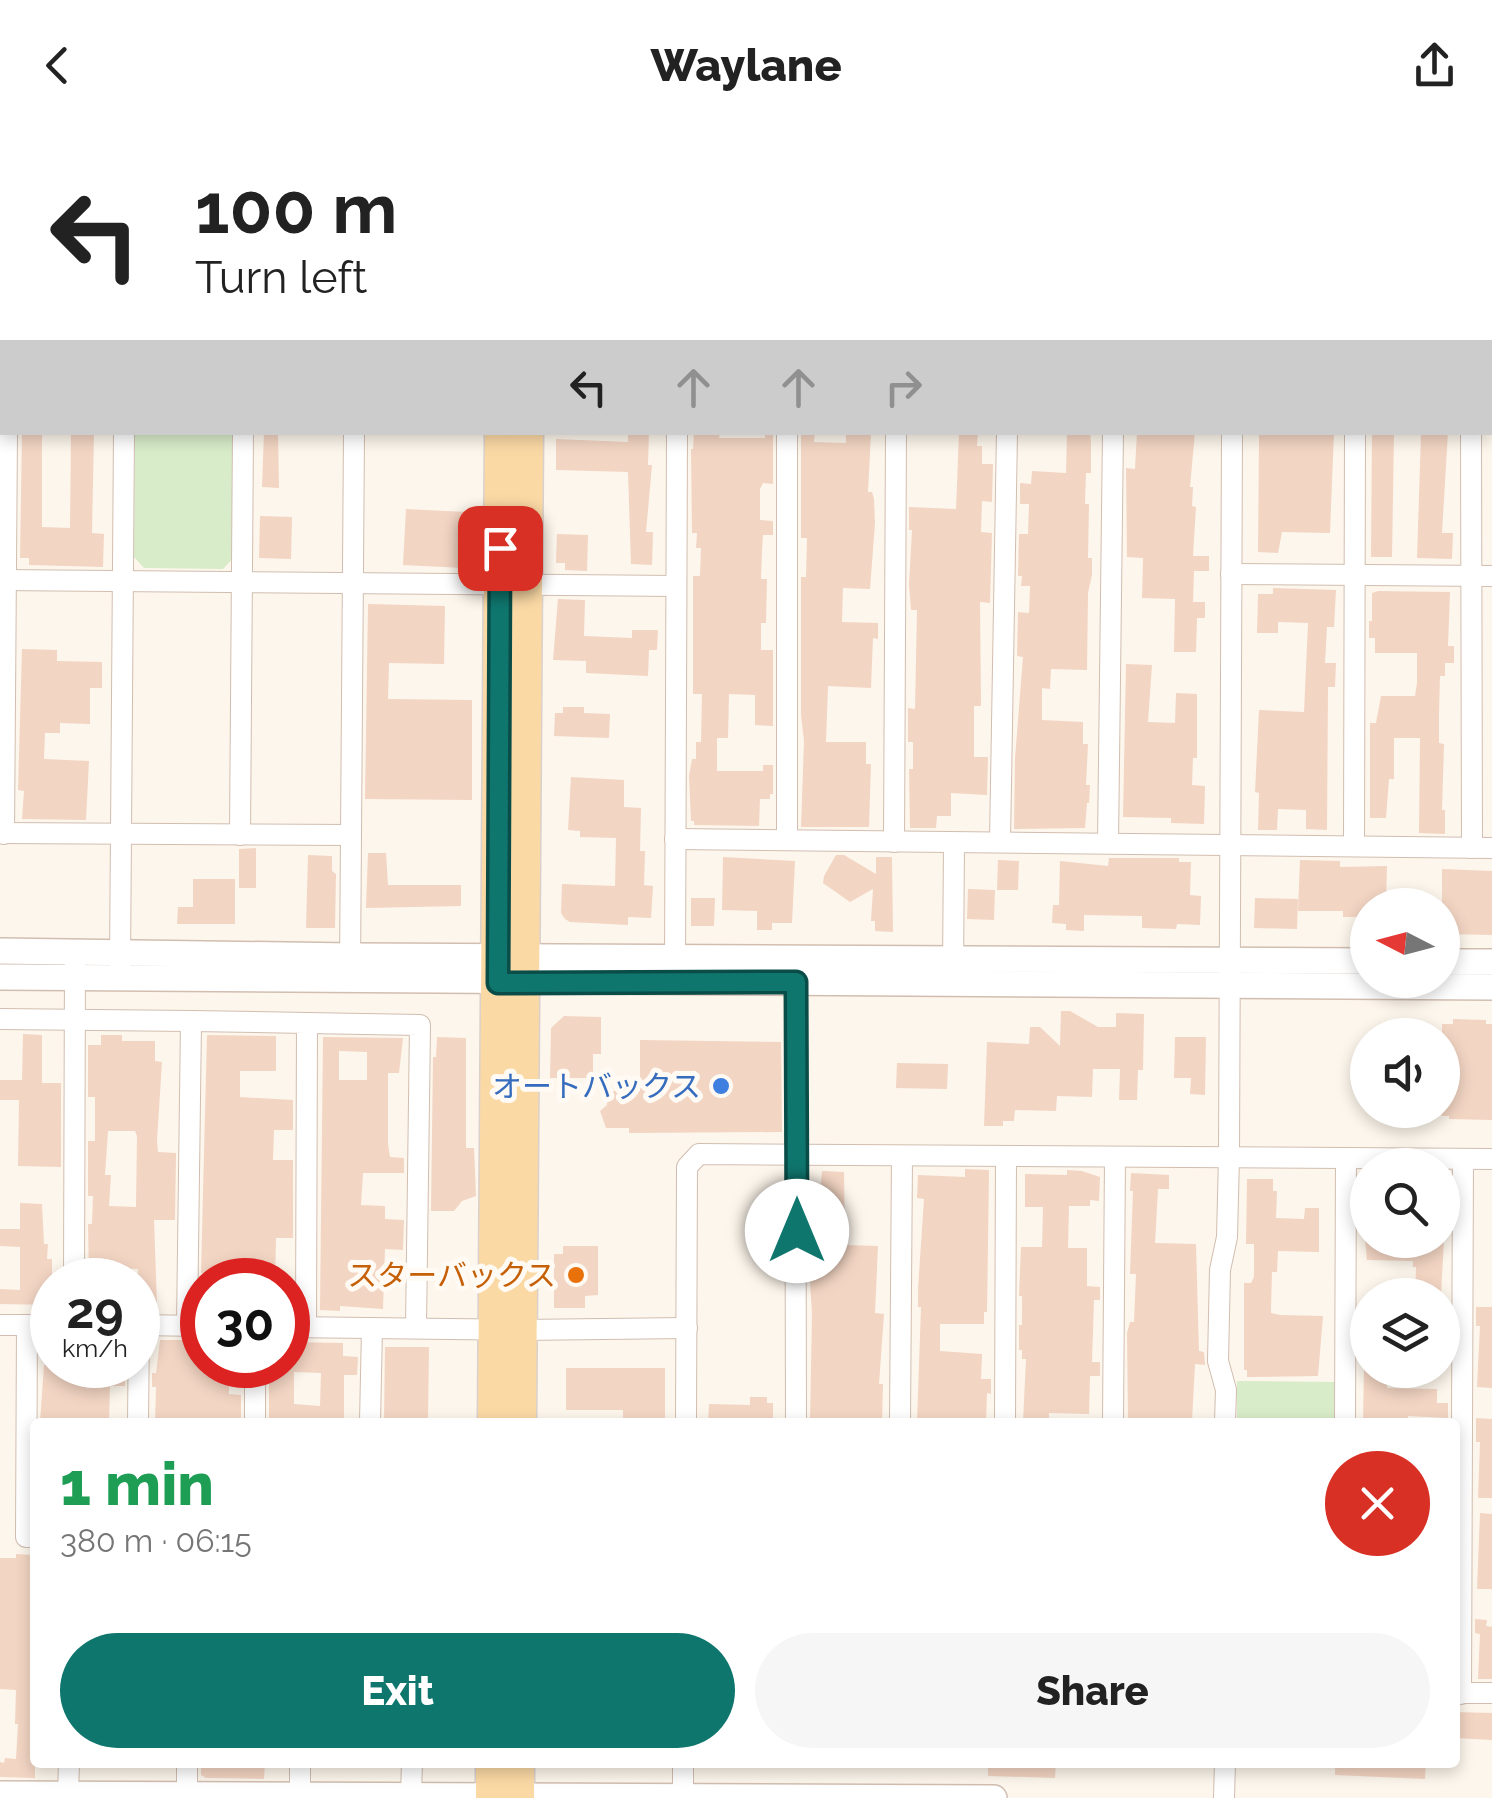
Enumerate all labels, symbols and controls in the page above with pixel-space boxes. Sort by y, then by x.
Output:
icon: back [30,38,85,93]
icon: share [1407,38,1462,93]
text: Waylane [650,39,842,92]
text: 100 m [195,167,398,249]
icon: left [30,170,160,300]
text: Turn left [195,251,367,304]
icon: left [561,360,616,415]
icon: ahead [666,360,721,415]
icon: ahead [771,360,826,415]
icon: right [876,360,931,415]
pin [458,506,543,591]
icon: arrive [473,521,528,576]
north arrow [1350,888,1460,998]
map controls [1350,888,1460,1388]
button: sound [1350,1018,1460,1128]
place label: オートバックス [492,1069,701,1104]
marker: オートバックス [710,1075,732,1097]
button: search [1350,1148,1460,1258]
position arrow [745,1179,849,1283]
speed limit sign: 30 [180,1258,310,1388]
place label: スターバックス [347,1258,556,1293]
marker: スターバックス [565,1264,587,1286]
button: layers [1350,1278,1460,1388]
text: 29 [66,1281,124,1340]
text: km/h [62,1333,128,1363]
text: 1 min [60,1449,214,1519]
button: close [1325,1451,1430,1556]
text: 380 m · 06:15 [60,1522,252,1559]
button: Exit [60,1633,735,1748]
button: Share [755,1633,1430,1748]

